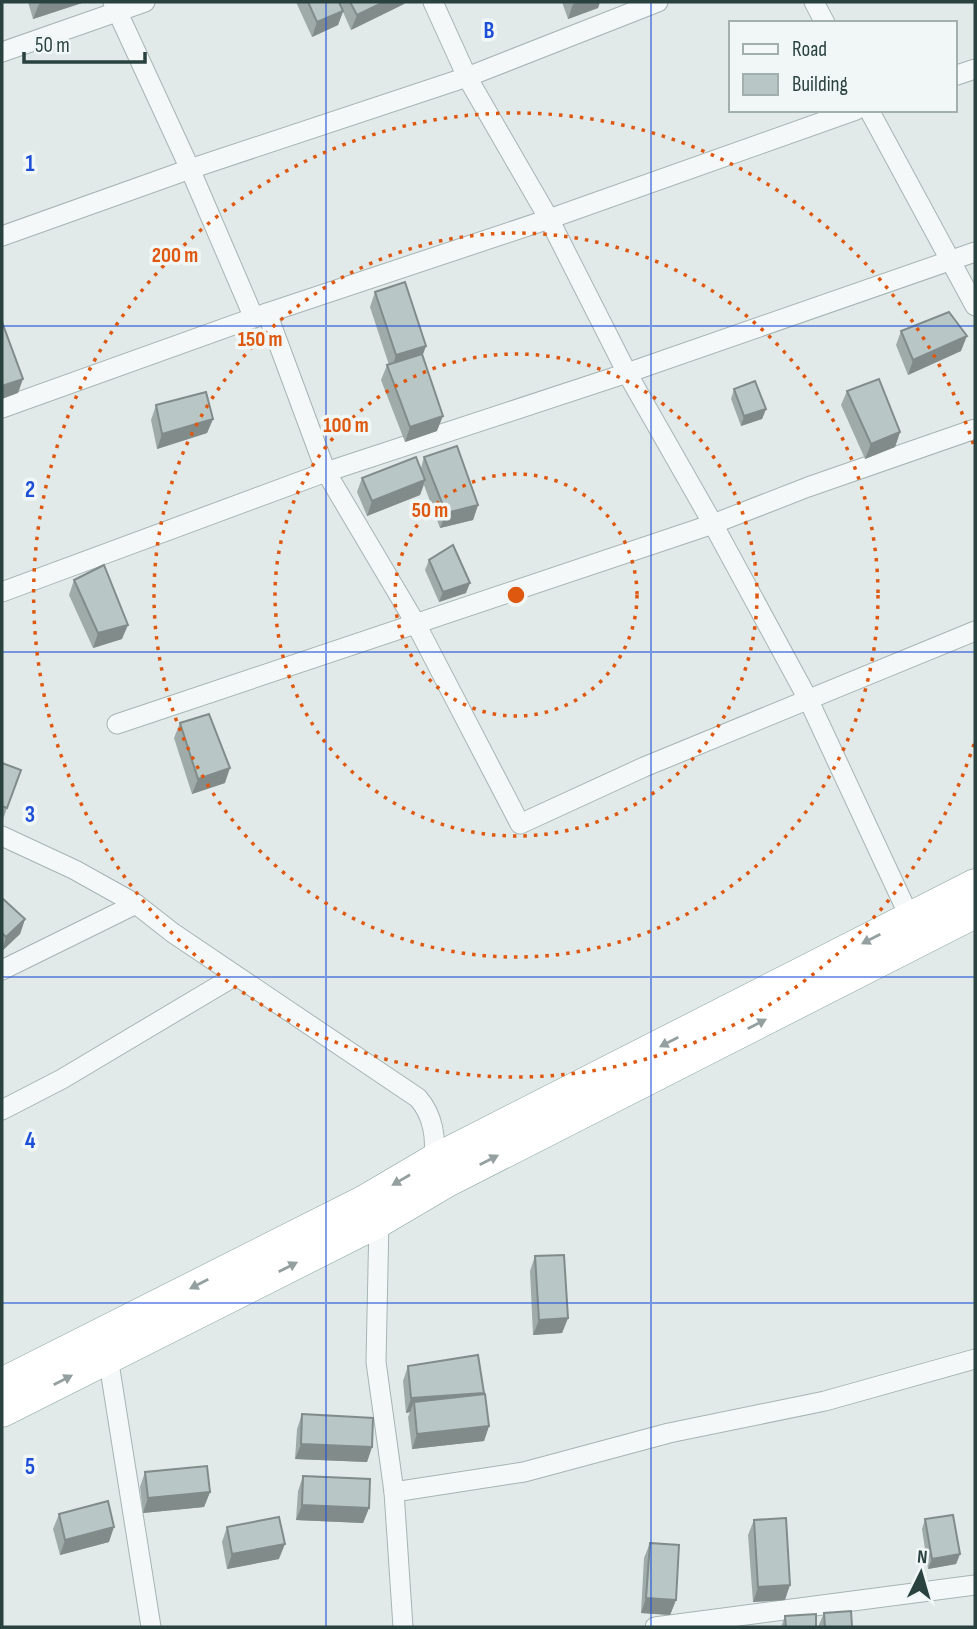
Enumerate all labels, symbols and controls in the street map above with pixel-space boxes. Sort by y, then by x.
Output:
text: B [484,17,495,45]
scale bar [24,21,145,65]
legend [729,21,956,112]
text: 50 m [35,33,70,58]
text: Road [792,37,827,62]
text: Building [792,72,848,97]
text: 1 [25,150,35,178]
text: 200 m [152,243,198,268]
text: 150 m [238,327,282,352]
text: 100 m [323,413,369,438]
text: 2 [25,476,35,504]
text: 50 m [412,498,448,523]
centre of rings [504,583,528,607]
text: 3 [25,801,35,829]
one-way arrow [861,933,881,945]
one-way arrow [747,1019,767,1030]
one-way arrow [658,1036,678,1048]
text: 4 [25,1127,36,1155]
one-way arrow [479,1155,499,1166]
one-way arrow [391,1174,411,1186]
one-way arrow [278,1261,298,1272]
one-way arrow [189,1279,209,1290]
one-way arrow [53,1374,73,1385]
text: 5 [25,1453,35,1481]
north arrow [886,1538,956,1608]
text: N [916,1546,928,1569]

